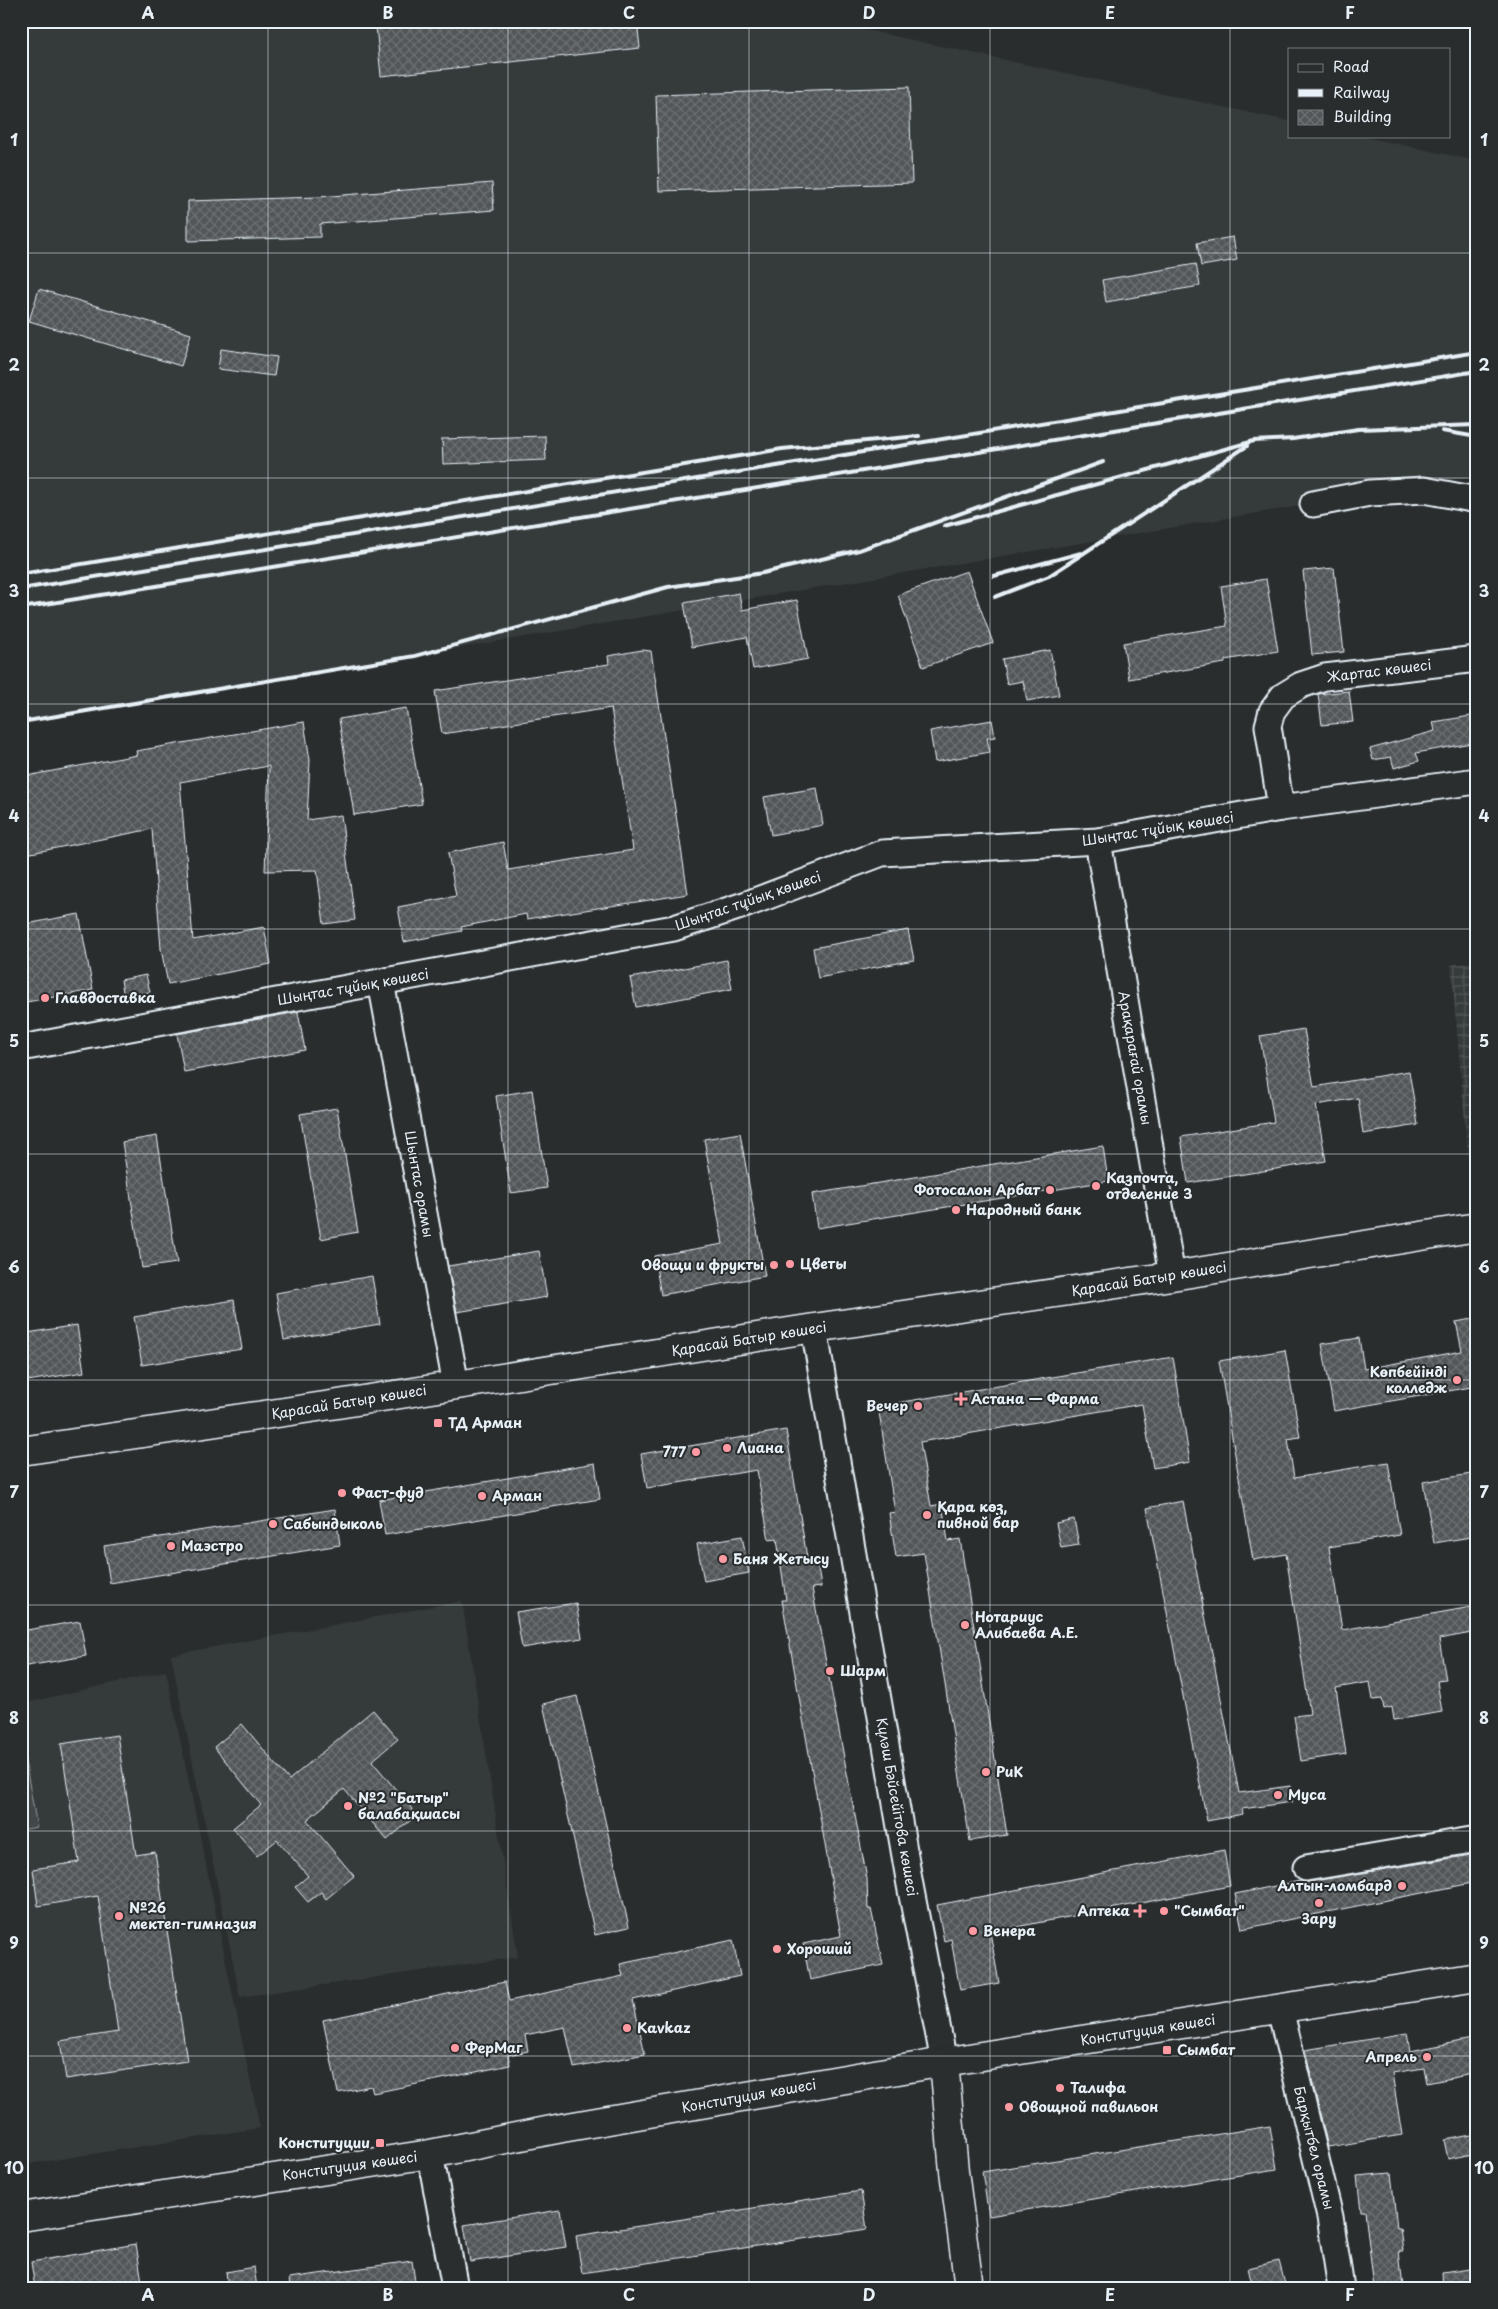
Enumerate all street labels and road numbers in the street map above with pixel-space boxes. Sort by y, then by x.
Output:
street label: Жартас көшесі [1325,654,1433,687]
street label: Шыңтас тұйық көшесі [1081,806,1235,851]
street label: Шыңтас тұйық көшесі [672,866,824,935]
street label: Шыңтас тұйық көшесі [276,963,430,1010]
street label: Арақарағай орамы [1113,989,1158,1126]
street label: Шынтас орамы [400,1129,439,1239]
street label: Қарасай Батыр көшесі [1070,1256,1228,1301]
street label: Қарасай Батыр көшесі [670,1316,828,1361]
street label: Қарасай Батыр көшесі [270,1379,428,1424]
street label: Күләш Бәйсейітова көшесі [871,1716,924,1898]
street label: Конституция көшесі [1079,2008,1217,2051]
street label: Конституция көшесі [680,2073,818,2118]
street label: Барқытбел орамы [1289,2084,1340,2212]
street label: Конституция көшесі [281,2146,419,2185]

